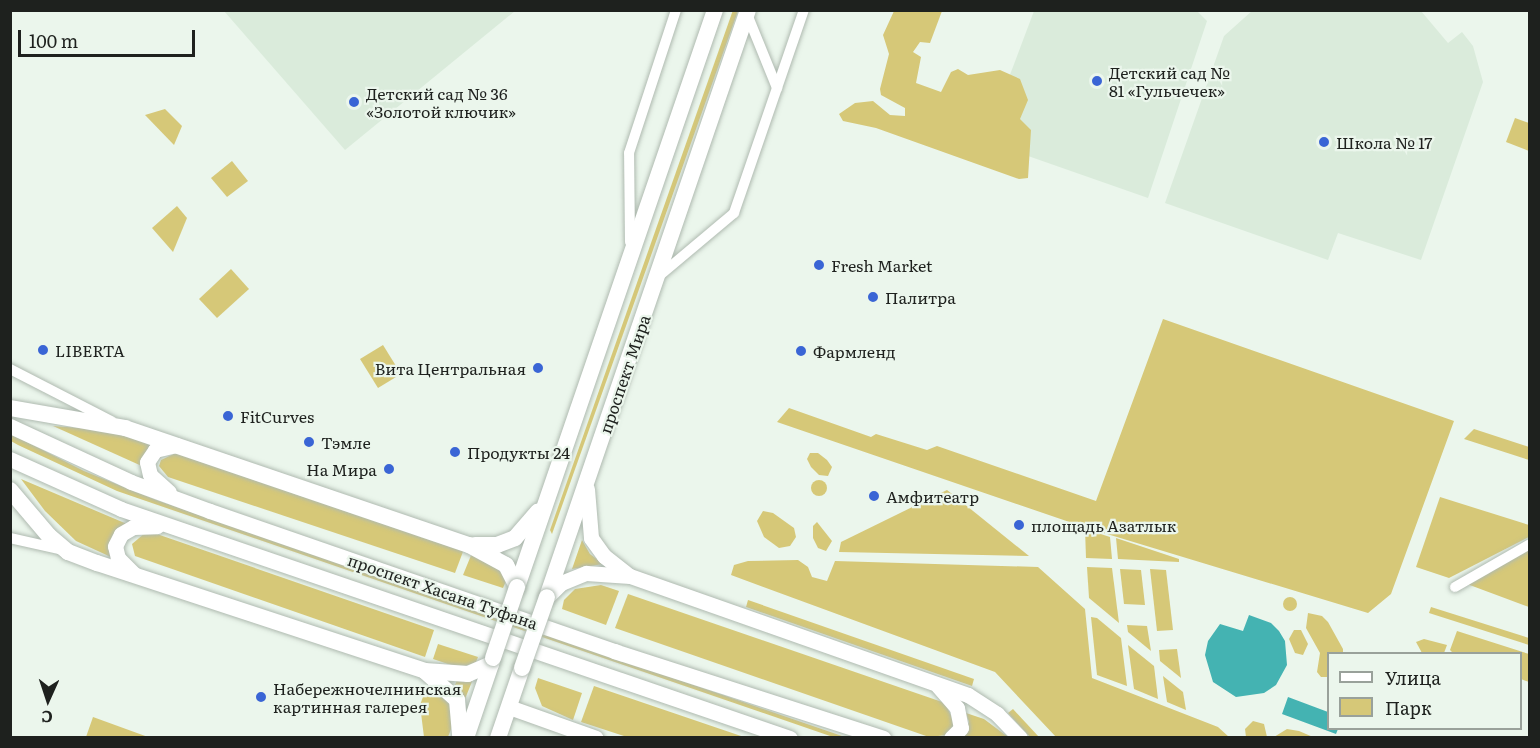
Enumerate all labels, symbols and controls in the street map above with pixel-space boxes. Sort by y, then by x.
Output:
scale bar [21,18,198,56]
text: 100 m [29,27,78,54]
place label: Детский сад № 81 «Гульчечек» [1109,62,1230,100]
marker: Детский сад № 81 «Гульчечек» [1090,74,1104,88]
place label: Детский сад № 36 «Золотой ключик» [366,83,516,121]
marker: Детский сад № 36 «Золотой ключик» [347,95,361,109]
place label: Школа № 17 [1336,132,1432,152]
marker: Школа № 17 [1317,135,1331,149]
place label: Fresh Market [831,255,933,275]
marker: Fresh Market [812,258,826,272]
place label: Палитра [885,287,956,307]
marker: Палитра [866,290,880,304]
street label: проспект Мира [595,312,653,436]
place label: LIBERTA [55,340,125,360]
place label: Фармленд [813,341,896,361]
marker: LIBERTA [36,343,50,357]
marker: Фармленд [794,344,808,358]
place label: Вита Центральная [375,358,526,378]
marker: Вита Центральная [531,361,545,375]
place label: FitCurves [240,406,314,426]
marker: FitCurves [221,409,235,423]
place label: Тэмле [321,432,371,452]
marker: Тэмле [302,435,316,449]
place label: Продукты 24 [467,442,570,462]
marker: Продукты 24 [448,445,462,459]
place label: На Мира [306,459,377,479]
marker: На Мира [382,462,396,476]
place label: Амфитеатр [886,486,979,506]
marker: Амфитеатр [867,489,881,503]
place label: площадь Азатлык [1031,515,1176,535]
marker: площадь Азатлык [1012,518,1026,532]
street label: проспект Хасана Туфана [345,549,541,633]
legend [1327,652,1522,730]
text: Улица [1385,664,1441,691]
north arrow [18,670,78,730]
place label: Набережночелнинская картинная галерея [273,678,461,716]
marker: Набережночелнинская картинная галерея [254,690,268,704]
text: Парк [1385,694,1432,721]
text: С [41,706,53,730]

